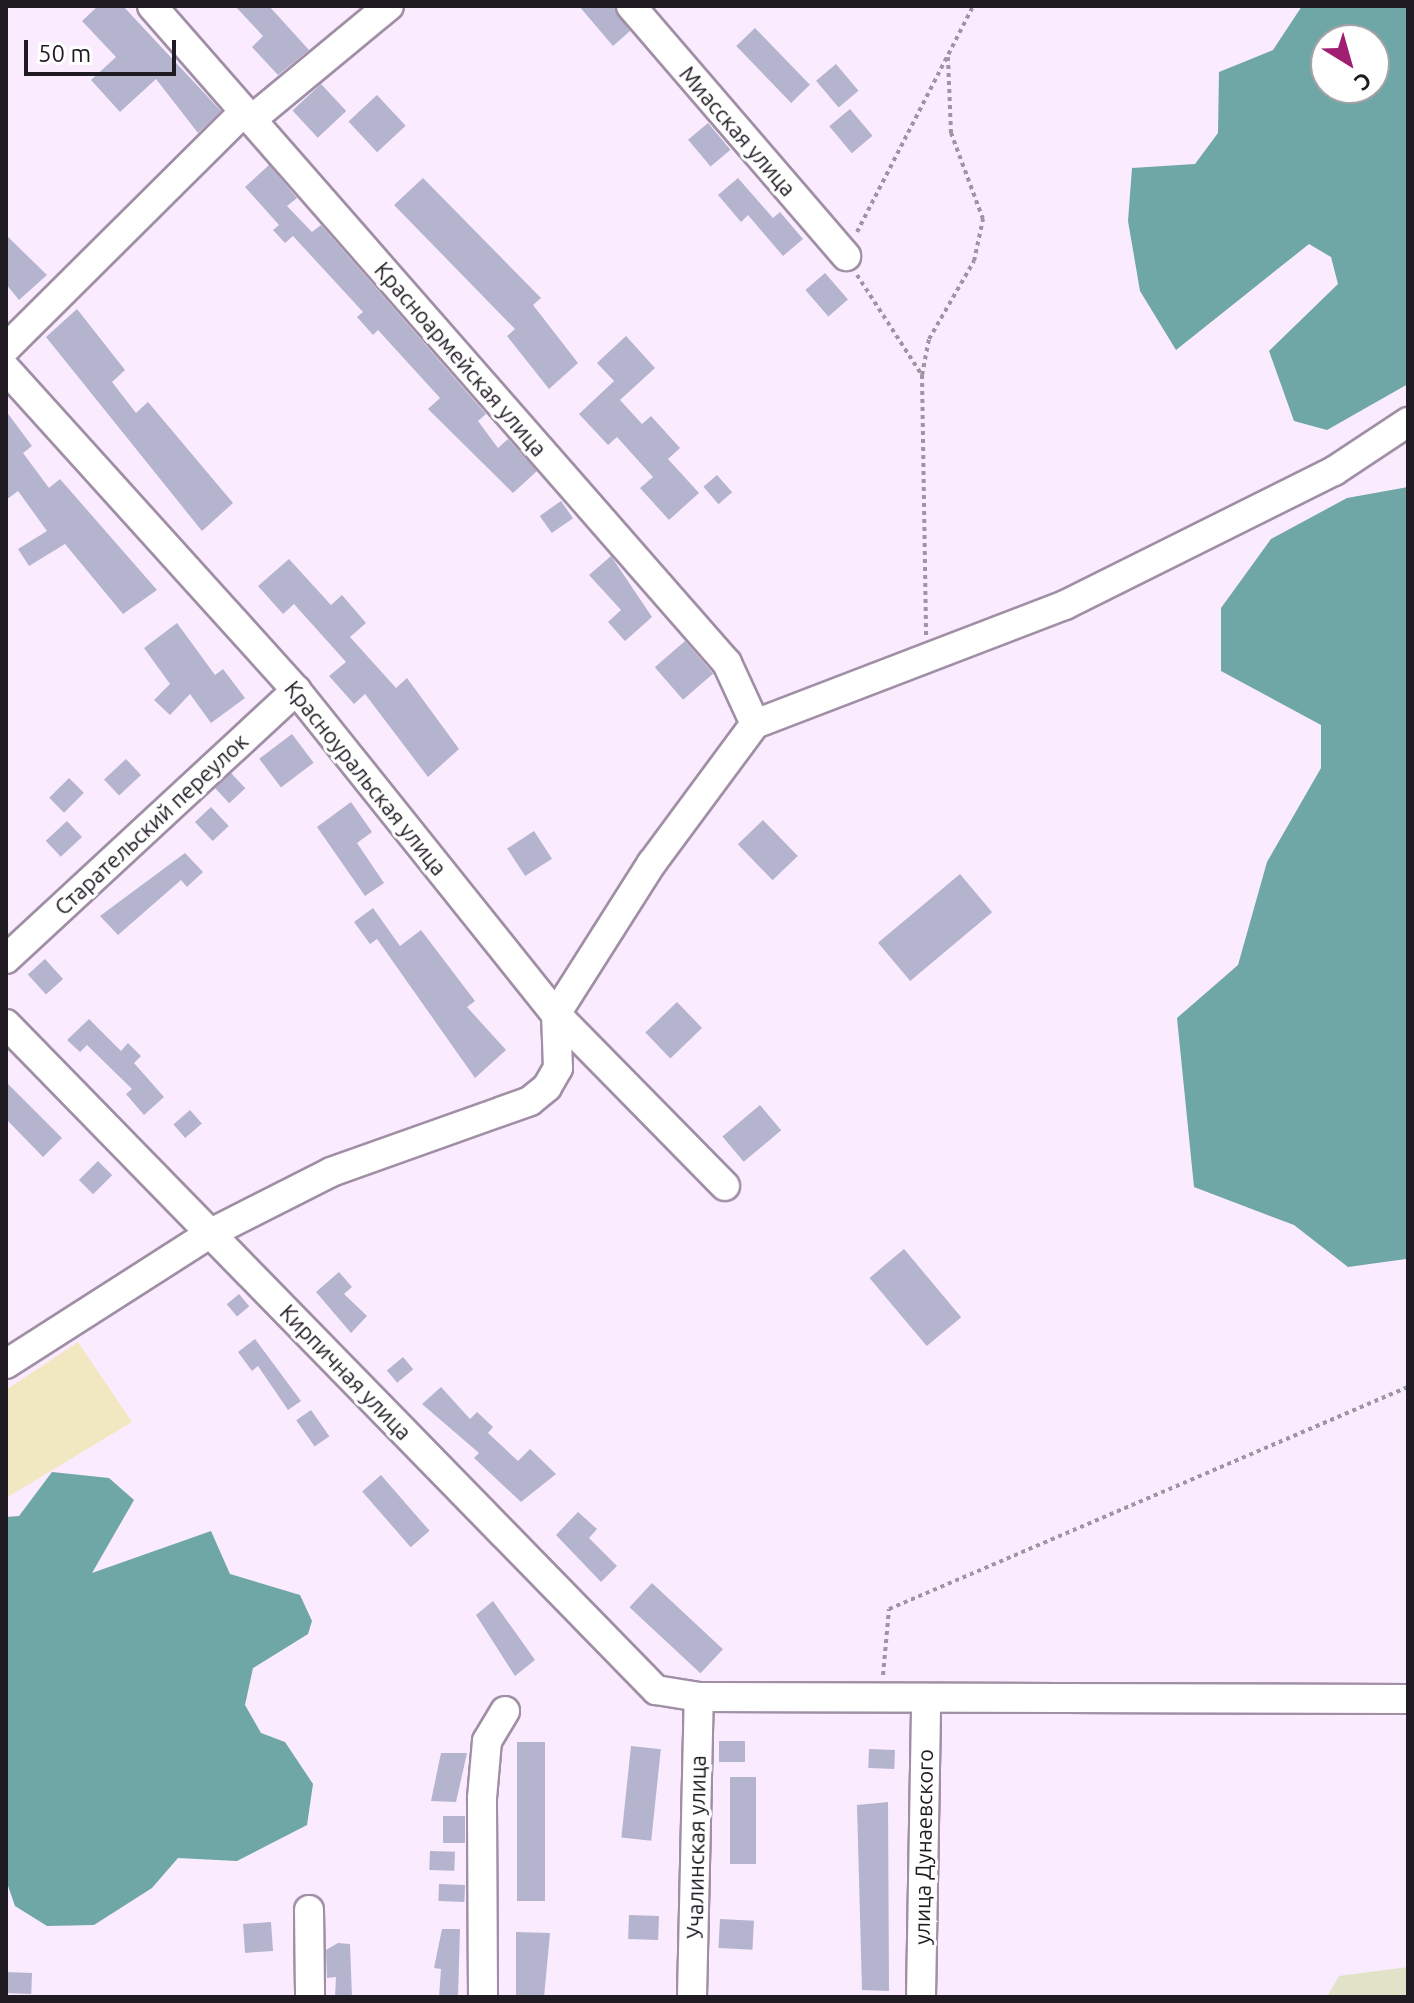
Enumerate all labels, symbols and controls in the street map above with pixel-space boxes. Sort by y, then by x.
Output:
scale bar [28,24,180,74]
north arrow [1310,24,1390,104]
text: 50 m [38,40,91,67]
street label: Миасская улица [674,61,802,201]
text: С [1350,68,1377,96]
street label: Красноармейская улица [369,256,553,462]
street label: Красноуральская улица [279,675,453,881]
street label: Старательский переулок [49,728,253,920]
street label: Кирпичная улица [275,1299,417,1445]
street label: улица Дунаевского [908,1749,938,1945]
street label: Учалинская улица [681,1755,711,1939]

